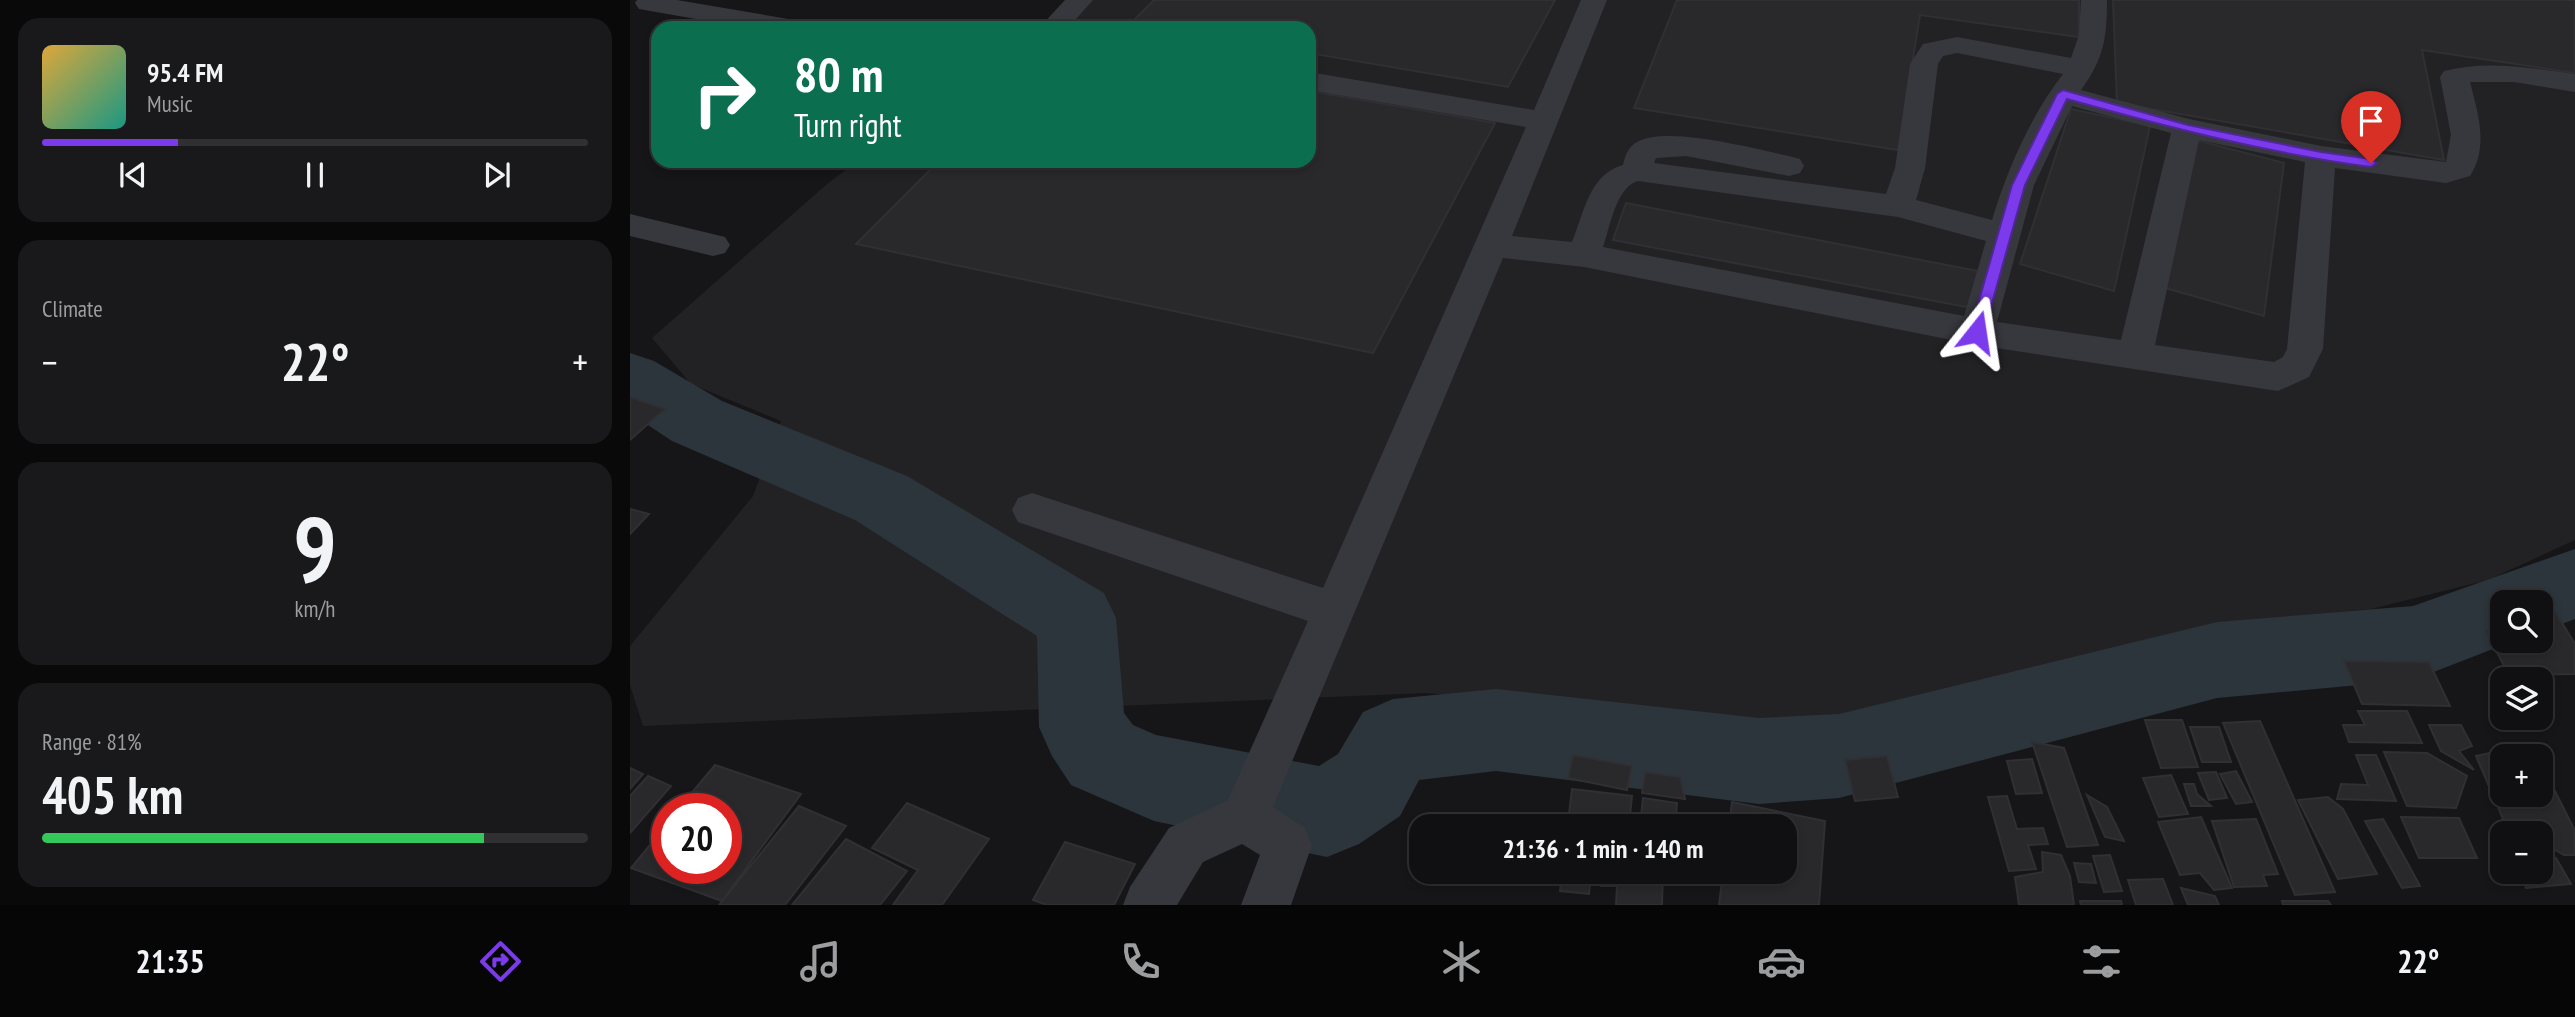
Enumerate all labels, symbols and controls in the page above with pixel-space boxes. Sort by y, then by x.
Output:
text: 80 m [794,42,883,106]
icon: right [679,49,770,140]
text: 95.4 FM [147,56,223,89]
text: Music [147,89,193,118]
pin [2341,91,2401,163]
icon: arrive [2352,102,2390,140]
text: Turn right [794,104,902,146]
icon: previous [114,156,152,194]
icon: pause [296,156,334,194]
icon: next [478,156,516,194]
text: Climate [42,294,103,323]
position arrow [1940,295,2014,369]
text: 22° [281,328,349,395]
text: − [42,337,58,386]
text: + [572,337,588,386]
text: 9 [293,489,337,607]
map controls [2490,590,2553,884]
button: search [2490,590,2553,653]
text: km/h [295,594,335,623]
button: layers [2490,667,2553,730]
text: Range · 81% [42,727,142,756]
button: + [2490,744,2553,807]
text: 405 km [42,761,183,828]
speed limit sign: 20 [651,793,742,884]
button: − [2490,821,2553,884]
text: 21:36 · 1 min · 140 m [1503,832,1703,865]
icon: directions [476,937,525,986]
icon: music [796,937,845,986]
icon: phone [1116,937,1165,986]
icon: climate [1437,937,1486,986]
icon: car [1757,937,1806,986]
icon: filters [2077,937,2126,986]
text: 21:35 [136,940,205,982]
text: 22° [2397,940,2439,982]

